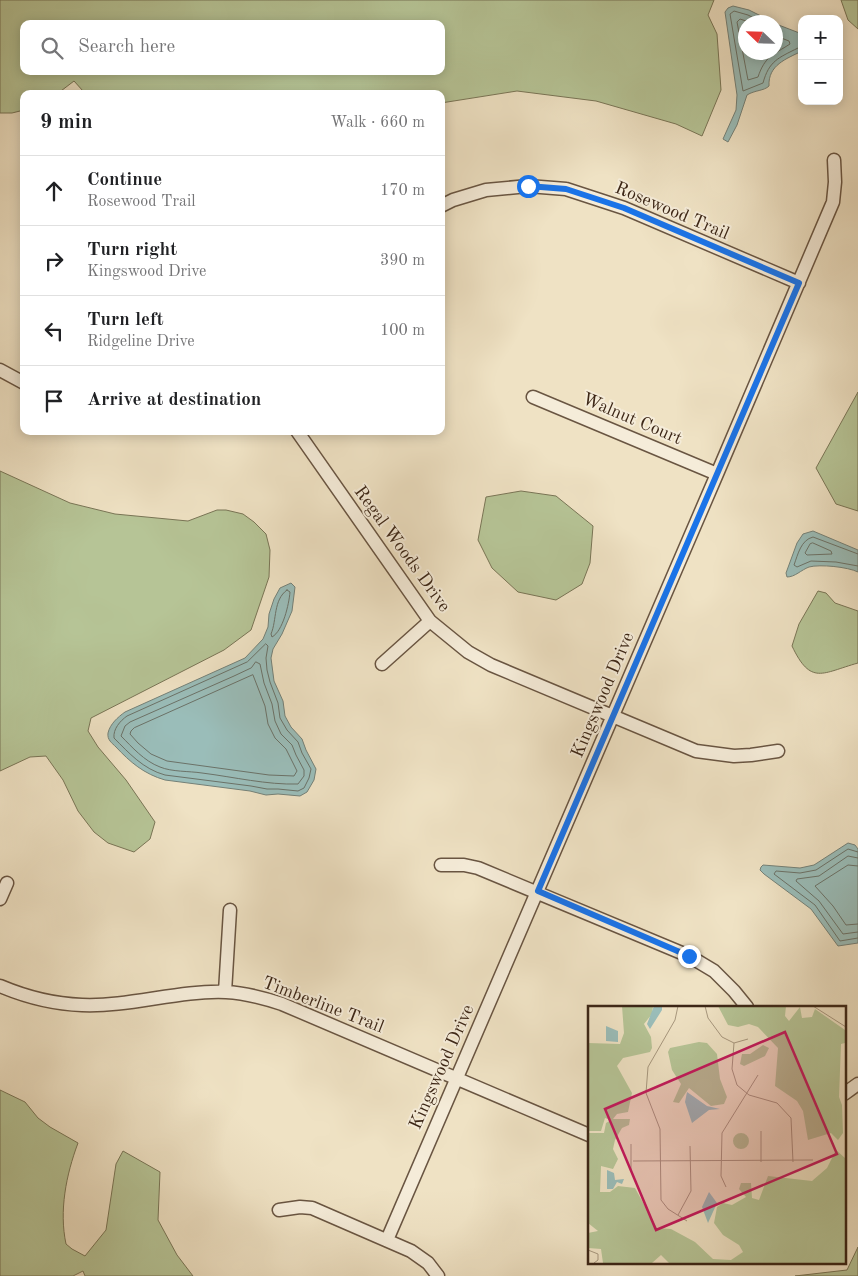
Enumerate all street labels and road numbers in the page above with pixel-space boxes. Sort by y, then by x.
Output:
street label: Rosewood Trail [612,179,732,243]
street label: Walnut Court [579,390,685,448]
street label: Regal Woods Drive [350,483,454,615]
street label: Kingswood Drive [568,630,638,760]
street label: Timberline Trail [260,974,386,1036]
street label: Kingswood Drive [406,1002,478,1132]

